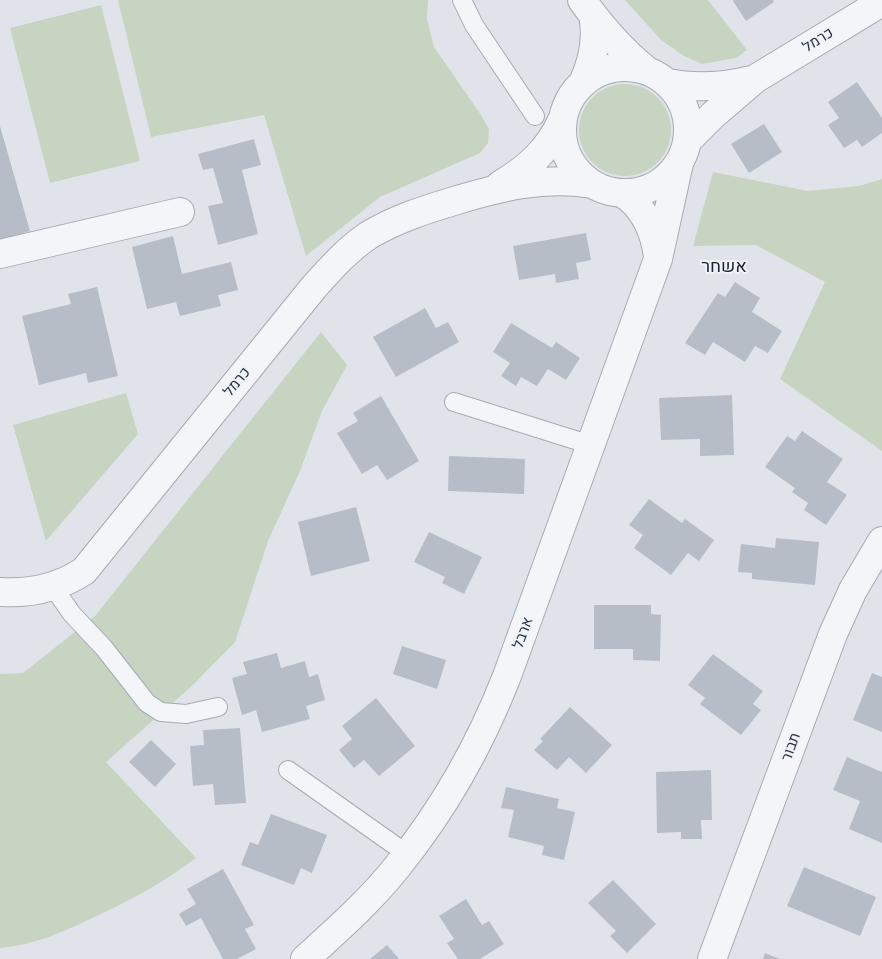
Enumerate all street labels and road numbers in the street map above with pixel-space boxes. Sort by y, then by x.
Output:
street label: כרמל [799,24,837,56]
street label: כרמל [220,364,254,400]
street label: ארבל [509,615,537,651]
street label: תבור [778,730,804,764]

